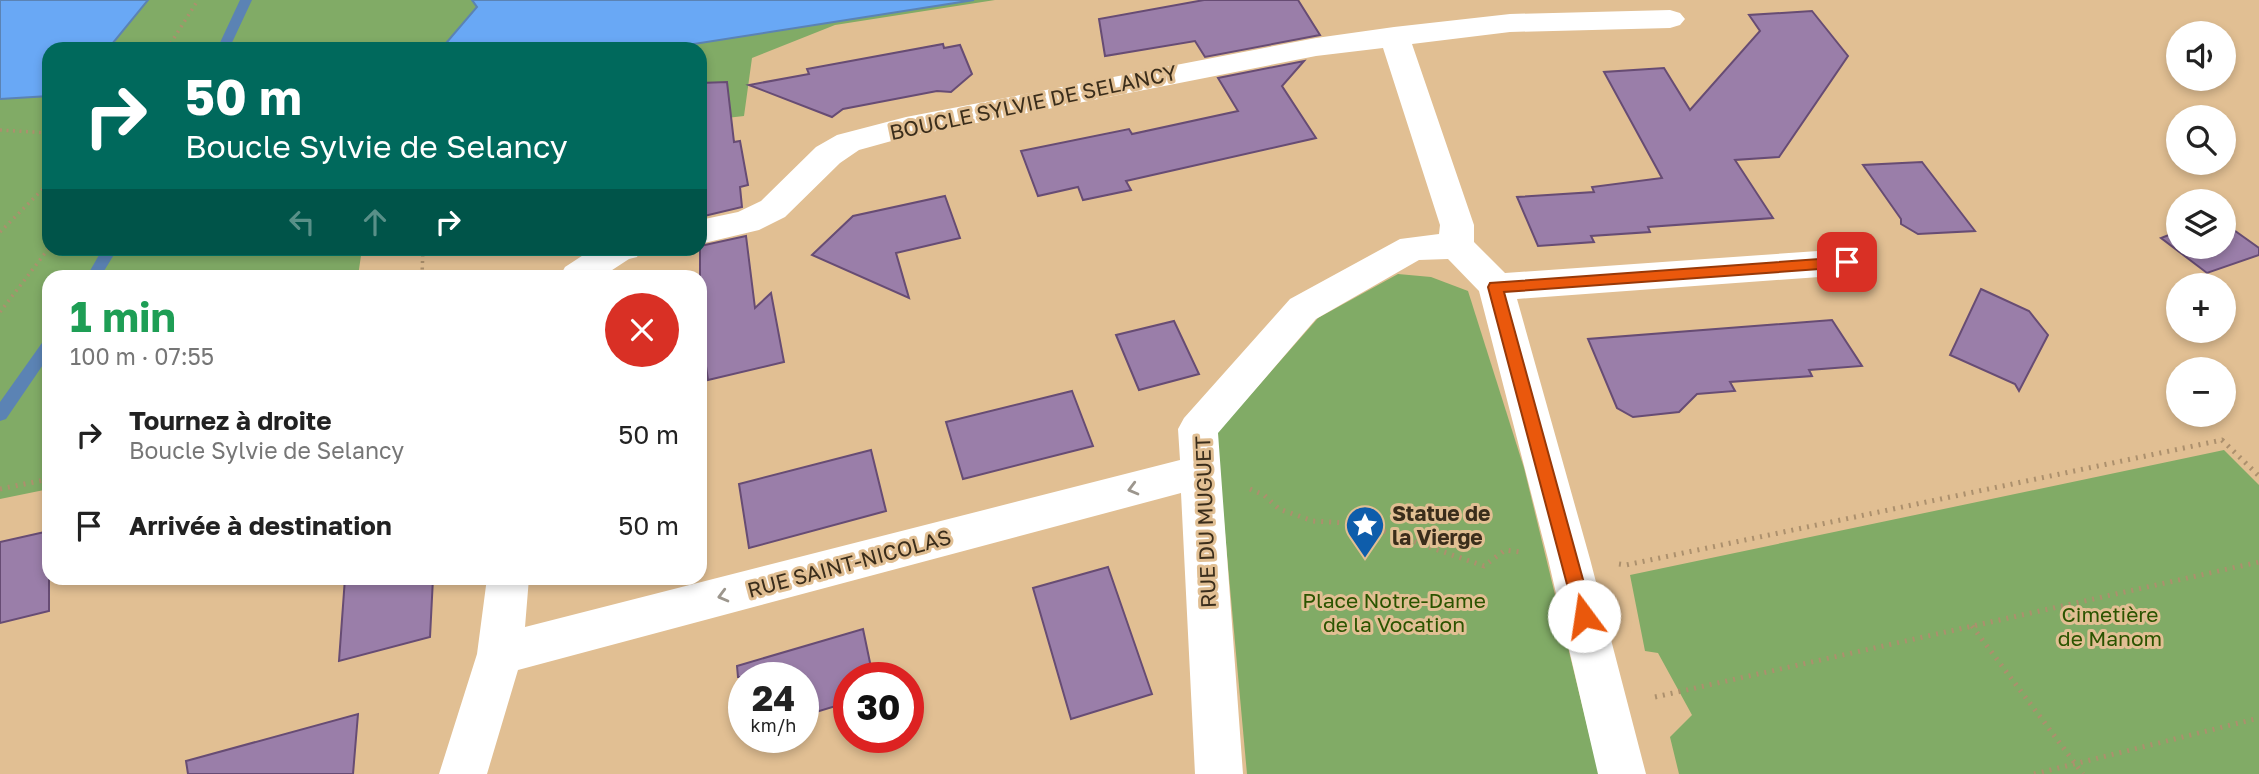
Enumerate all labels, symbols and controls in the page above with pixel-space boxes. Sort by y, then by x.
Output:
map controls [2166,21,2236,427]
button: sound [2166,21,2236,91]
street label: BOUCLE SYLVIE DE SELANCY [887,59,1180,145]
text: 50 m [185,67,302,126]
icon: right [70,70,161,161]
button: search [2166,105,2236,175]
text: Boucle Sylvie de Selancy [185,127,568,165]
button: layers [2166,189,2236,259]
icon: left [283,203,321,241]
icon: ahead [356,203,394,241]
icon: right [429,203,467,241]
pin [1817,232,1877,292]
icon: arrive [1828,243,1866,281]
button: + [2166,273,2236,343]
text: 1 min [70,291,176,341]
button: close [605,293,679,367]
text: 100 m · 07:55 [70,342,214,370]
button: − [2166,357,2236,427]
text: Tournez à droite [129,405,332,436]
icon: right [70,416,108,454]
text: 50 m [618,419,679,450]
street label: RUE DU MUGUET [1189,435,1221,609]
text: Boucle Sylvie de Selancy [129,436,404,464]
one-way arrow [1127,481,1139,495]
place label: Statue de la Vierge [1392,500,1490,550]
place icon: Statue de la Vierge [1344,504,1386,559]
icon: arrive [70,507,108,545]
text: Arrivée à destination [129,510,392,541]
text: 50 m [618,510,679,541]
street label: RUE SAINT-NICOLAS [744,523,954,603]
position arrow [1547,579,1621,653]
park label: Place Notre-Dame de la Vocation [1302,587,1486,637]
one-way arrow [717,588,729,602]
park label: Cimetière de Manom [2058,601,2162,651]
speed limit sign: 30 [833,662,924,753]
text: 24 [752,677,795,719]
text: km/h [751,714,796,736]

